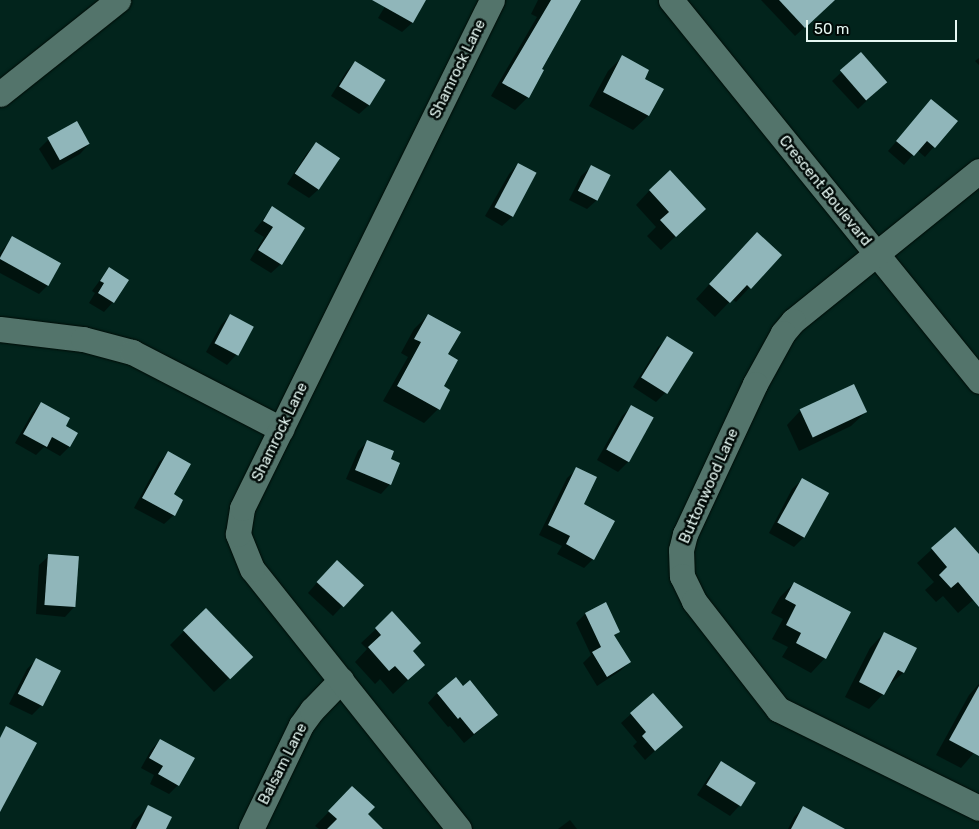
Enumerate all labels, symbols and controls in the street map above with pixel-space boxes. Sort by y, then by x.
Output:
scale bar [809,10,960,42]
street label: Shamrock Lane [426,16,490,122]
text: 50 m [814,20,849,38]
street label: Crescent Boulevard [775,132,875,250]
street label: Shamrock Lane [248,379,312,485]
street label: Buttonwood Lane [676,426,742,546]
street label: Balsam Lane [255,720,311,808]

